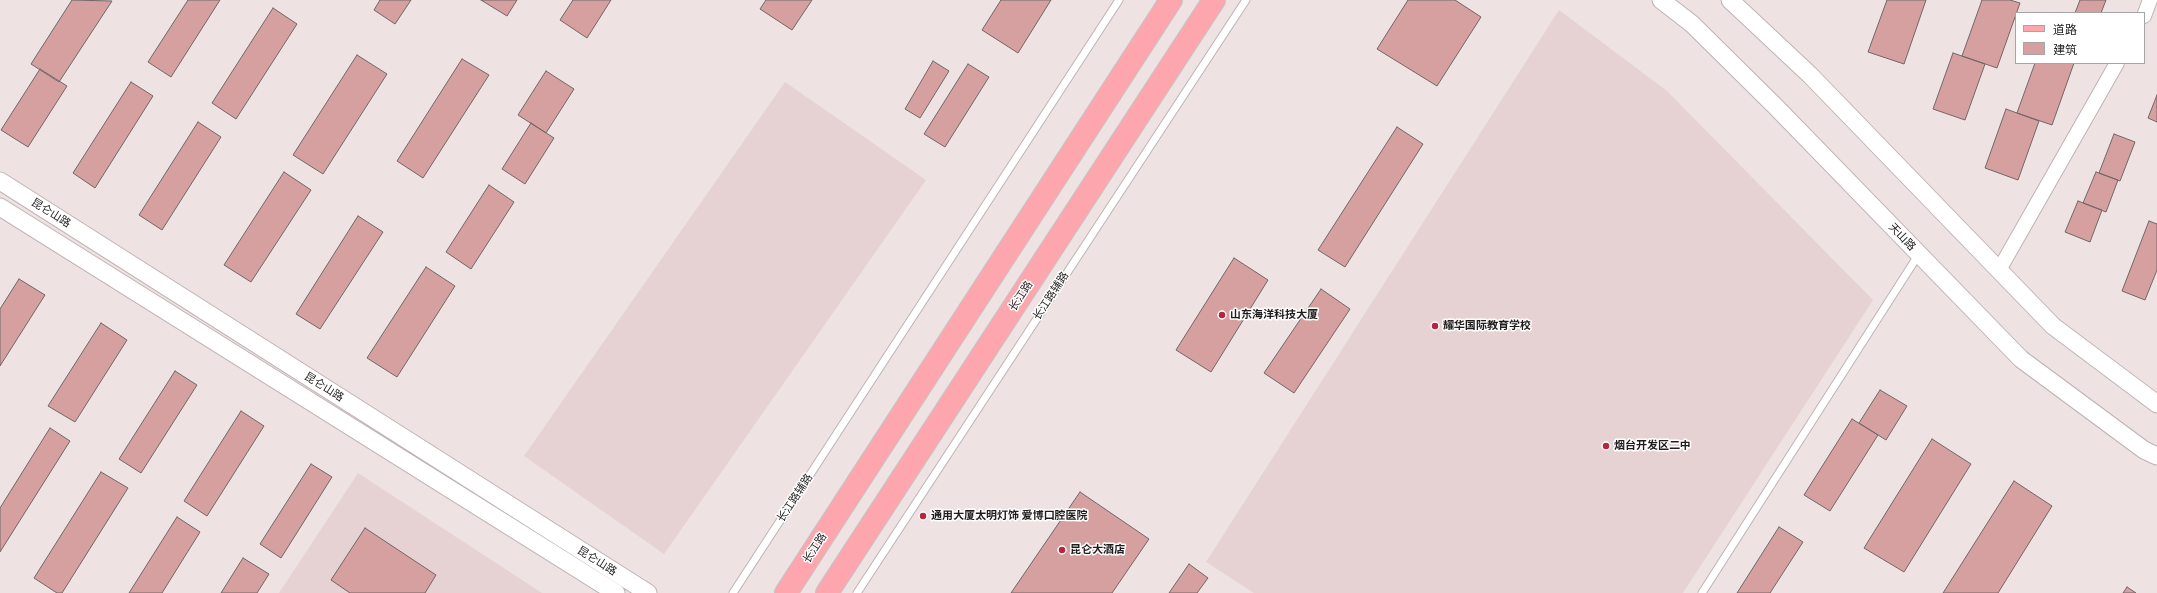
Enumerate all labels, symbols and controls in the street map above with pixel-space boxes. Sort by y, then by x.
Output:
legend [2015,12,2145,64]
text: 道路 [2053,22,2077,37]
text: 建筑 [2053,42,2077,57]
street label: 昆仑山路 [29,196,73,230]
street label: 天山路 [1886,221,1918,253]
street label: 长江路辅路 [1030,269,1072,323]
street label: 长江路 [1006,279,1036,313]
place label: 山东海洋科技大厦 [1230,308,1318,322]
marker: 山东海洋科技大厦 [1217,310,1227,320]
place label: 耀华国际教育学校 [1443,319,1531,333]
marker: 耀华国际教育学校 [1430,321,1440,331]
street label: 昆仑山路 [302,370,346,404]
place label: 烟台开发区二中 [1614,439,1691,453]
marker: 烟台开发区二中 [1601,441,1611,451]
street label: 长江路辅路 [774,471,816,525]
place label: 通用大厦太明灯饰 爱博口腔医院 [931,509,1088,523]
marker: 通用大厦太明灯饰 爱博口腔医院 [918,511,928,521]
street label: 长江路 [800,531,830,565]
place label: 昆仑大酒店 [1070,543,1125,557]
street label: 昆仑山路 [575,544,619,578]
marker: 昆仑大酒店 [1057,545,1067,555]

